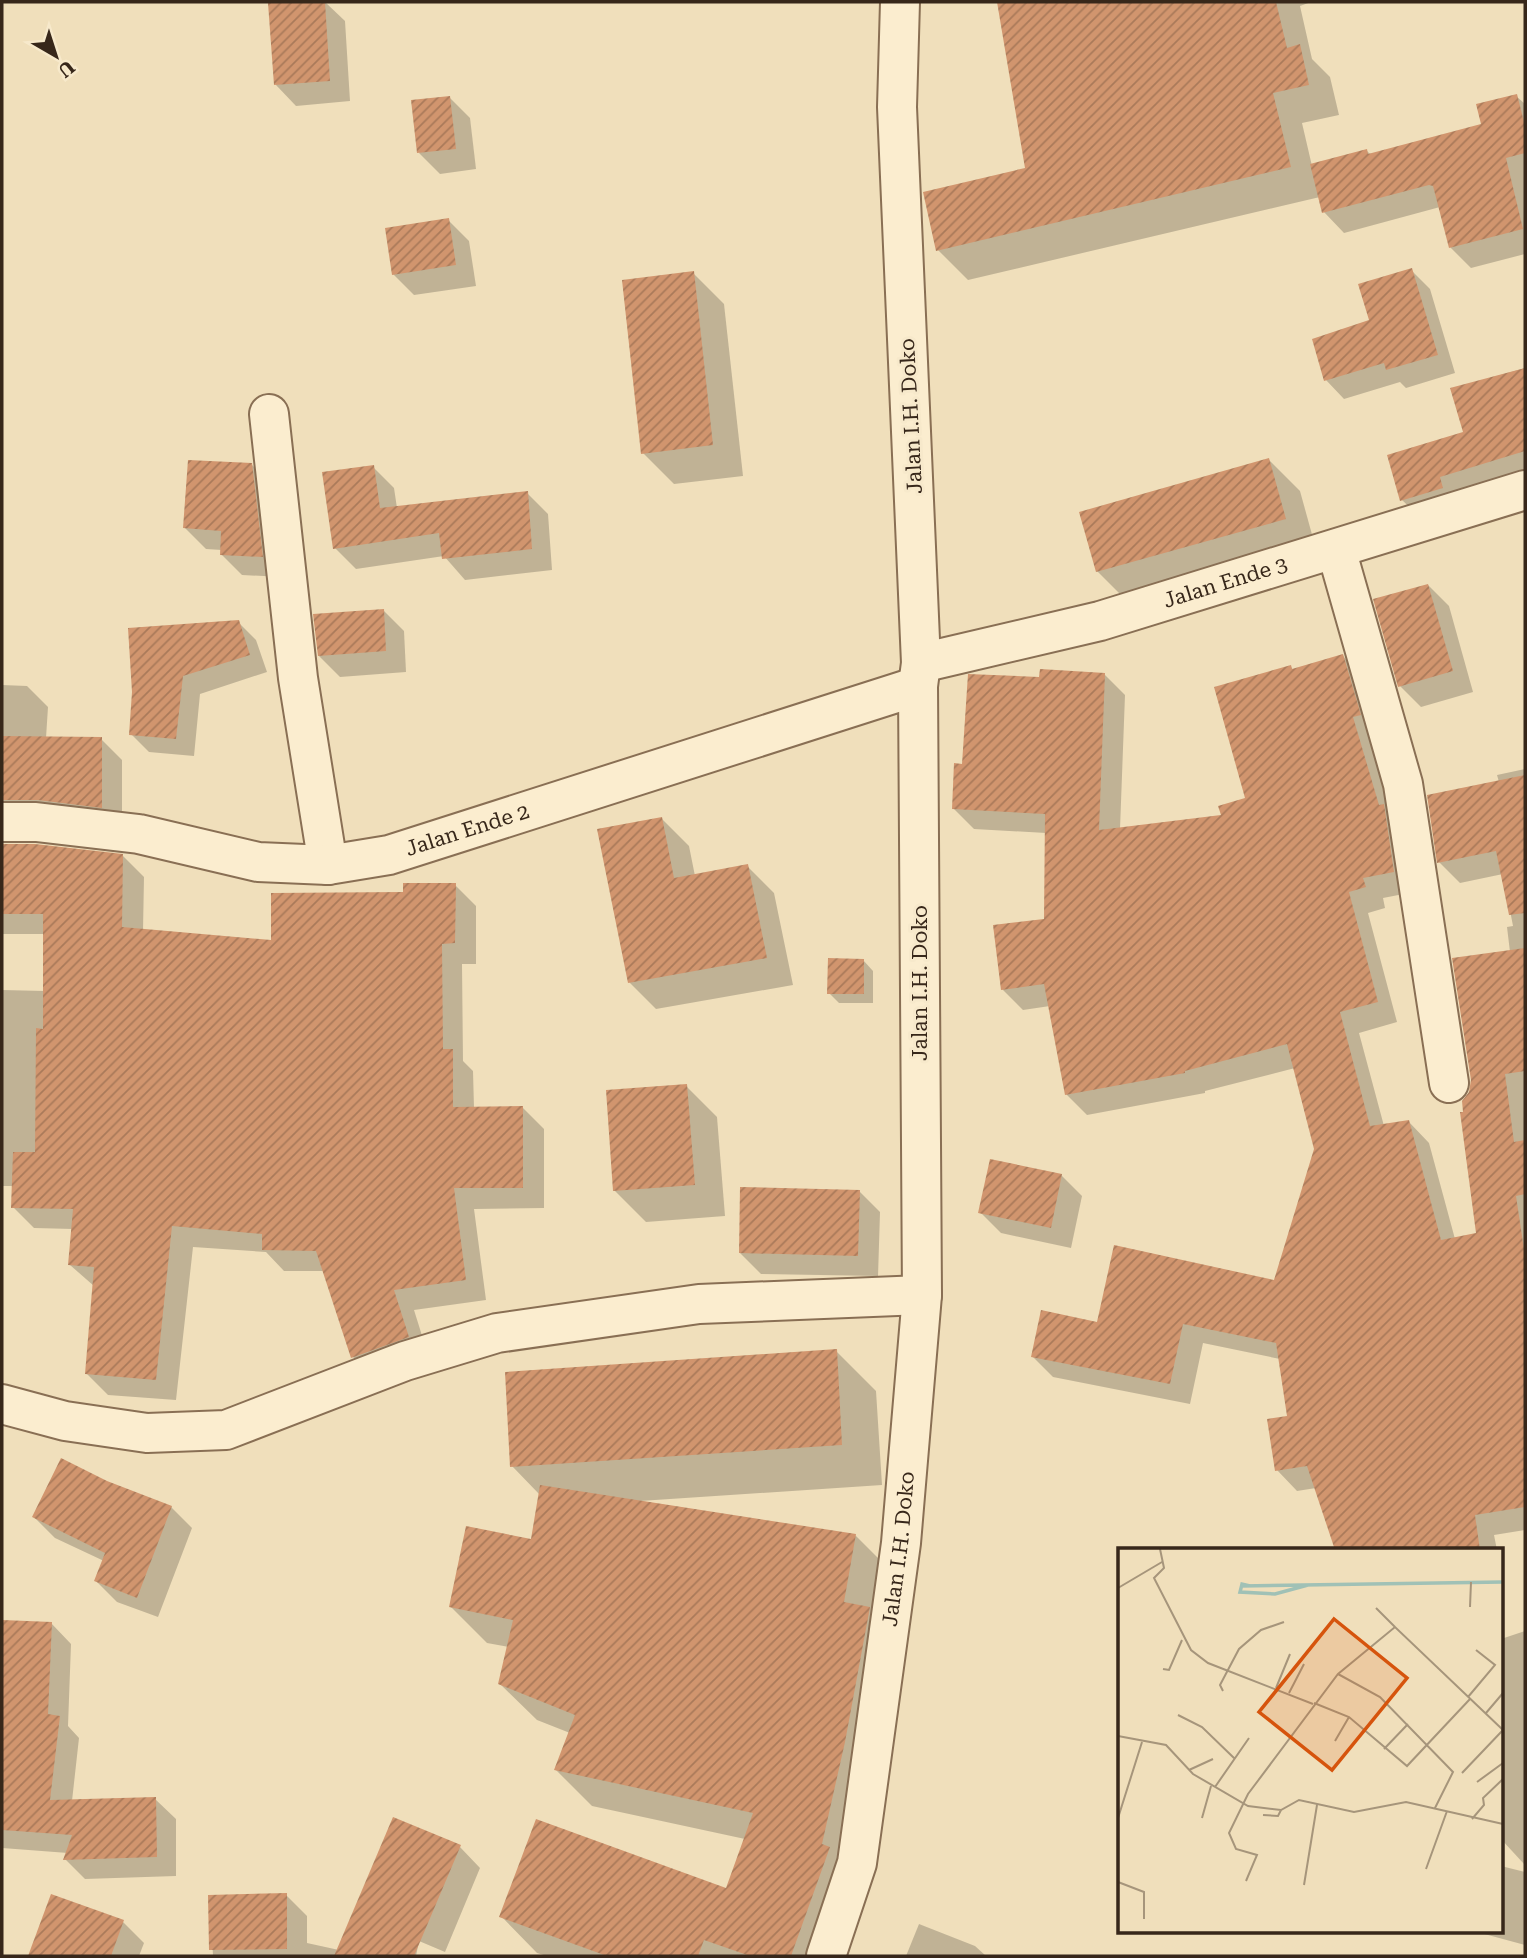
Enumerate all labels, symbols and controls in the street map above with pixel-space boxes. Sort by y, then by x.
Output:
north arrow [21,21,91,91]
text: U [53,55,79,83]
street label: Jalan I.H. Doko [895,338,927,494]
street label: Jalan Ende 3 [1160,552,1290,613]
street label: Jalan Ende 2 [402,799,532,861]
street label: Jalan I.H. Doko [908,905,932,1061]
street label: Jalan I.H. Doko [878,1470,919,1628]
inset map [1118,1548,1502,1934]

